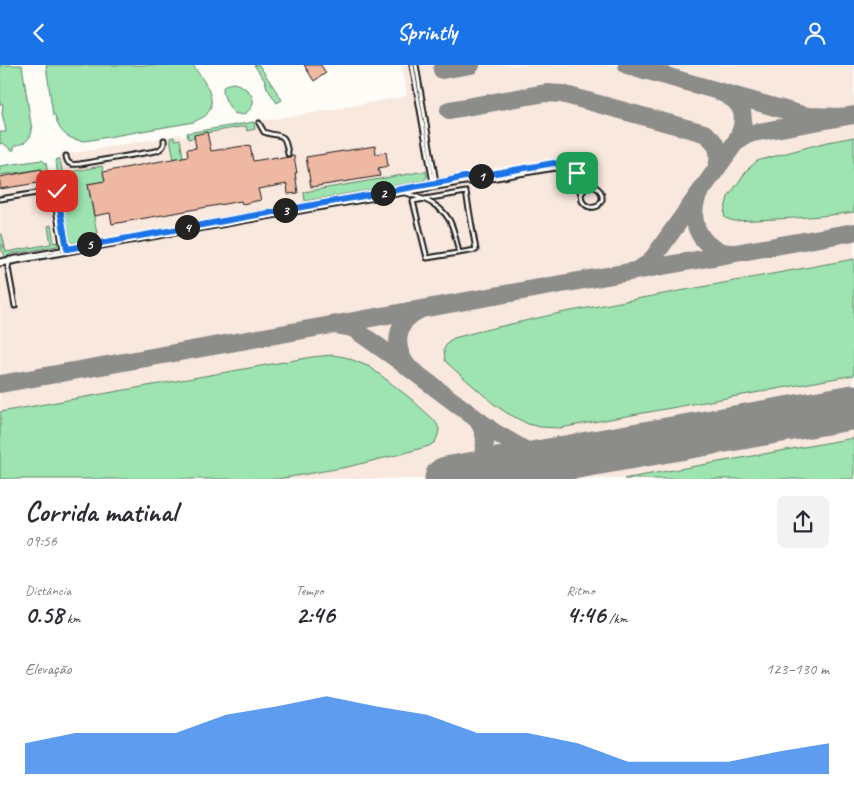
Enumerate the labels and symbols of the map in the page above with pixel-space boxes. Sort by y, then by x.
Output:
pin [556,152,598,194]
pin: 1 [468,163,494,189]
pin [36,170,78,212]
pin: 2 [370,181,396,205]
pin: 3 [272,197,298,223]
pin: 4 [174,215,200,239]
pin: 5 [76,231,102,257]

